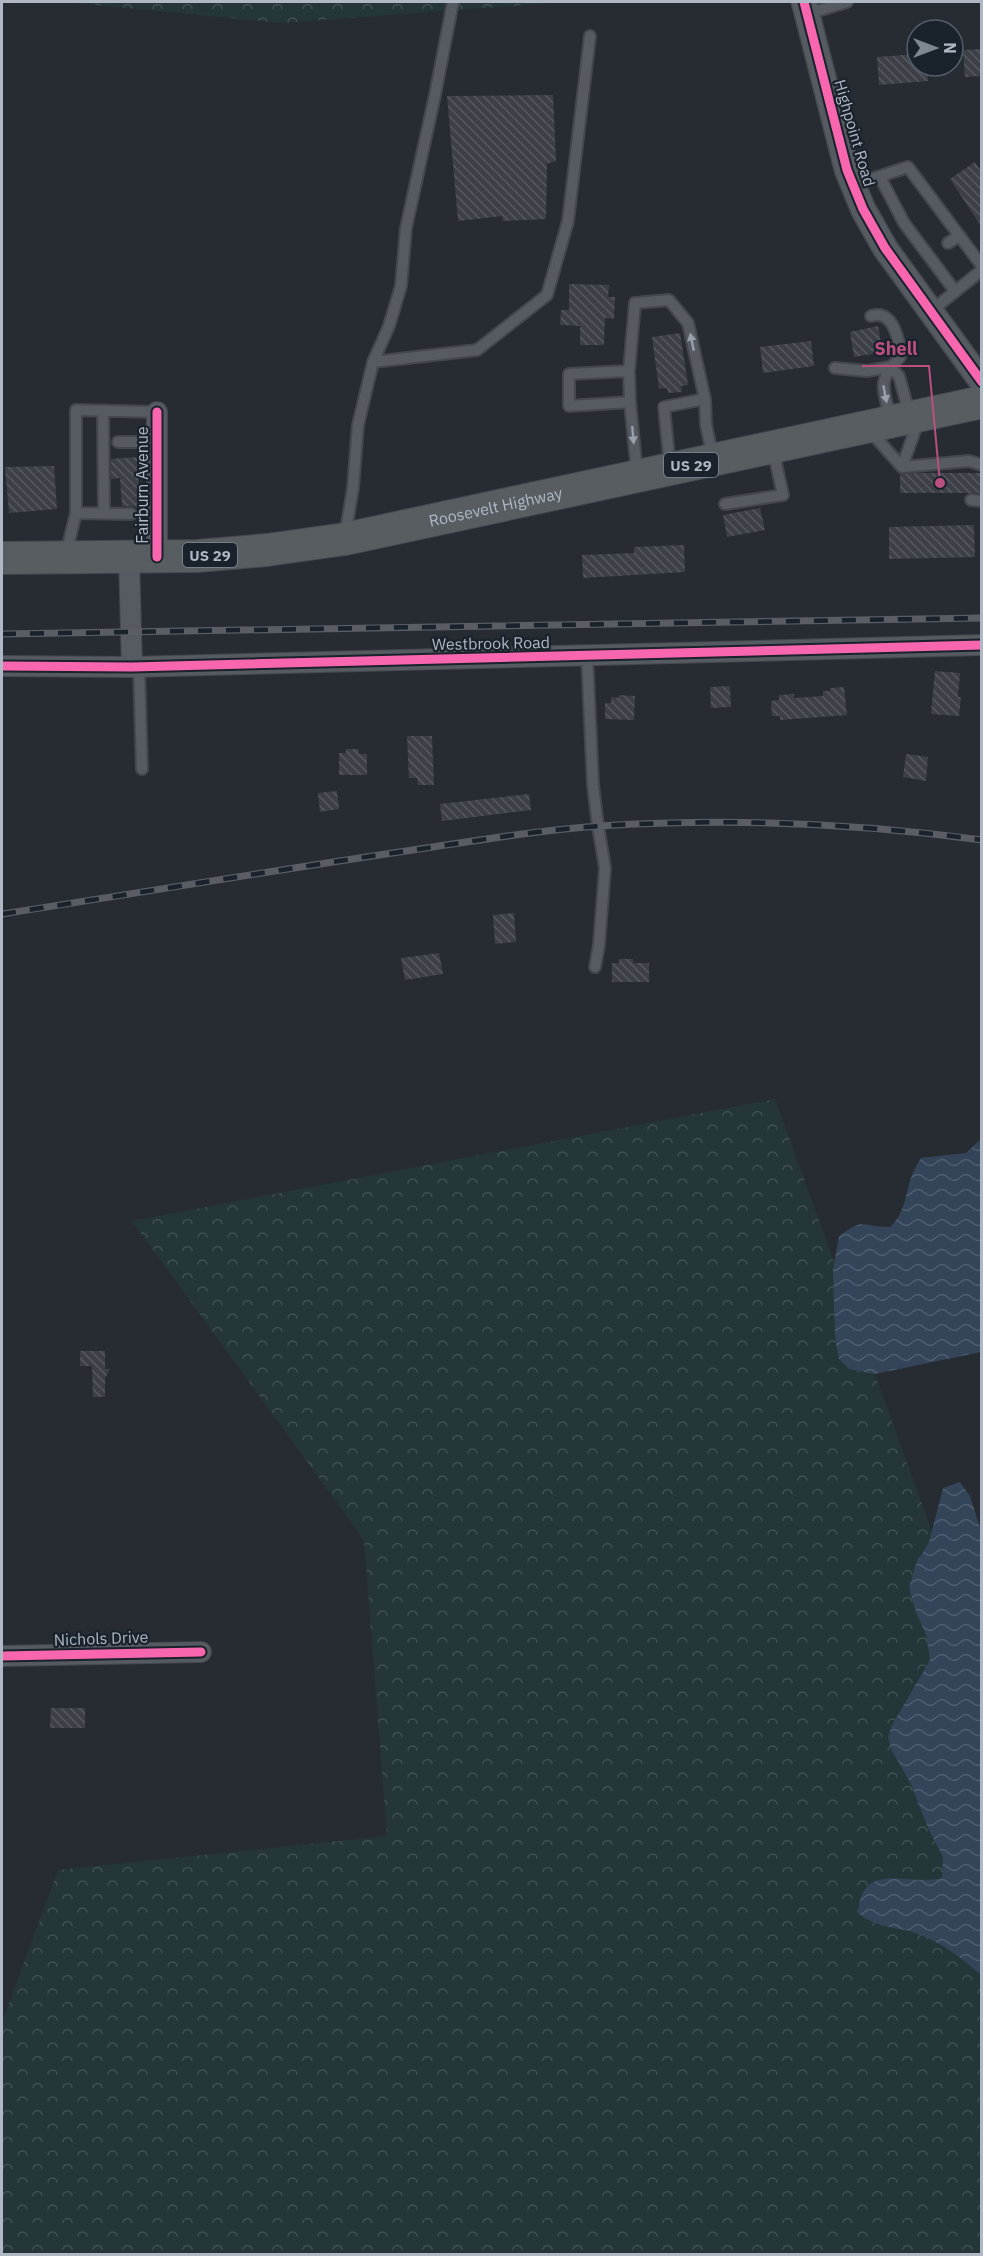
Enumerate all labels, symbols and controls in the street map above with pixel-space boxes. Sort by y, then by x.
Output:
north arrow [905,18,965,78]
text: N [940,42,960,54]
street label: Highpoint Road [830,77,880,189]
callout: Shell [862,330,929,366]
one-way arrow [687,333,697,351]
text: Shell [875,337,918,360]
one-way arrow [881,385,890,404]
street label: Fairburn Avenue [132,426,152,544]
one-way arrow [628,426,638,445]
road number: US 29 [664,453,718,477]
street label: Roosevelt Highway [427,483,564,531]
road number: US 29 [183,543,237,567]
street label: Westbrook Road [432,632,550,654]
street label: Nichols Drive [53,1626,149,1650]

